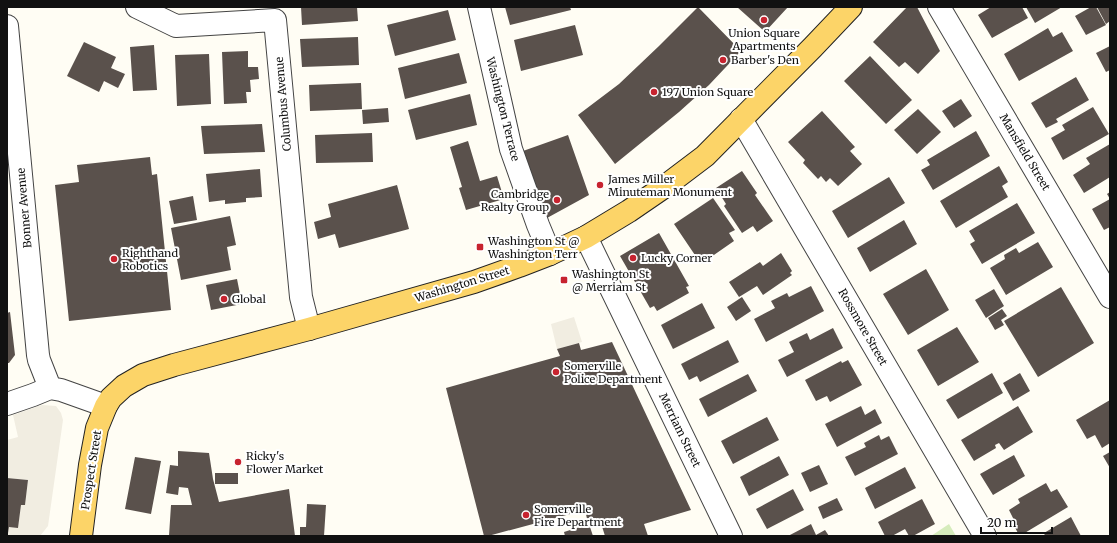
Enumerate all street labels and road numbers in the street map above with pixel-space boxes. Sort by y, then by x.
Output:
street label: Washington Terrace [483,55,523,163]
street label: Columbus Avenue [272,56,294,152]
street label: Mansfield Street [997,111,1054,194]
street label: Bonner Avenue [13,167,34,249]
street label: Washington Street [412,263,512,305]
street label: Rossmore Street [835,286,891,369]
street label: Merriam Street [656,391,704,470]
street label: Prospect Street [78,429,104,511]

